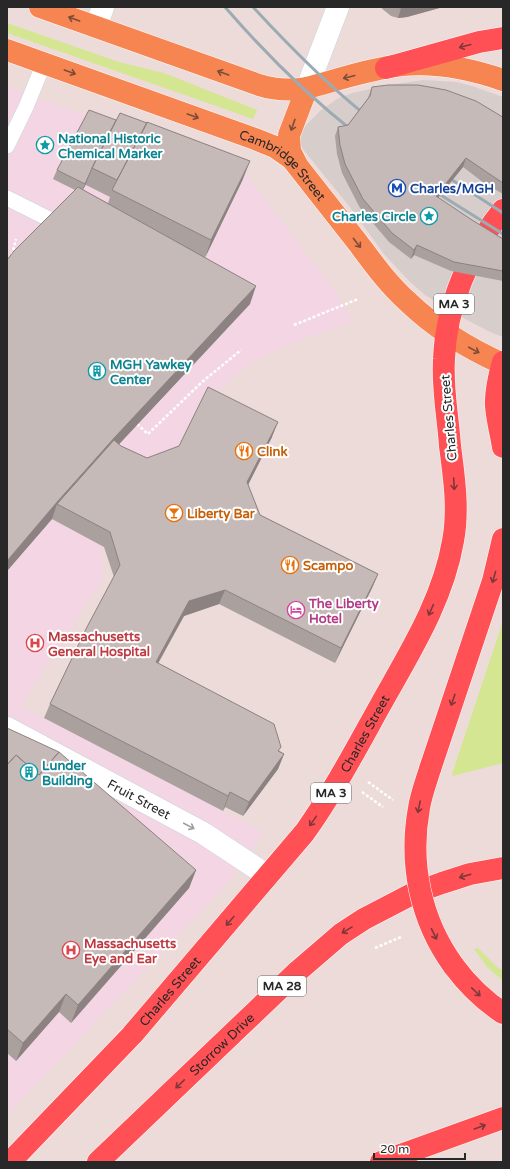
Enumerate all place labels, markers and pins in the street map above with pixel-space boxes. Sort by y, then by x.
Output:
place label: National Historic Chemical Marker [58,131,164,162]
place icon: National Historic Chemical Marker [35,135,55,155]
metro station icon: Charles/MGH [387,178,407,198]
place label: Charles/MGH [410,181,494,197]
place icon: Charles Circle [419,206,439,226]
place label: Charles Circle [332,209,417,225]
place label: MGH Yawkey Center [110,357,192,388]
building icon: MGH Yawkey Center [87,361,107,381]
restaurant icon: Clink [234,441,254,461]
place label: Clink [257,444,288,460]
bar icon: Liberty Bar [164,503,184,523]
place label: Liberty Bar [187,506,256,522]
restaurant icon: Scampo [280,555,300,575]
place label: Scampo [303,558,353,574]
place label: The Liberty Hotel [308,596,379,627]
hotel icon: The Liberty Hotel [286,600,306,620]
place label: Massachusetts General Hospital [48,629,150,660]
hospital icon: Massachusetts General Hospital [25,633,45,653]
place label: Lunder Building [42,758,93,789]
building icon: Lunder Building [19,762,39,782]
place label: Massachusetts Eye and Ear [84,936,176,967]
hospital icon: Massachusetts Eye and Ear [61,940,81,960]

